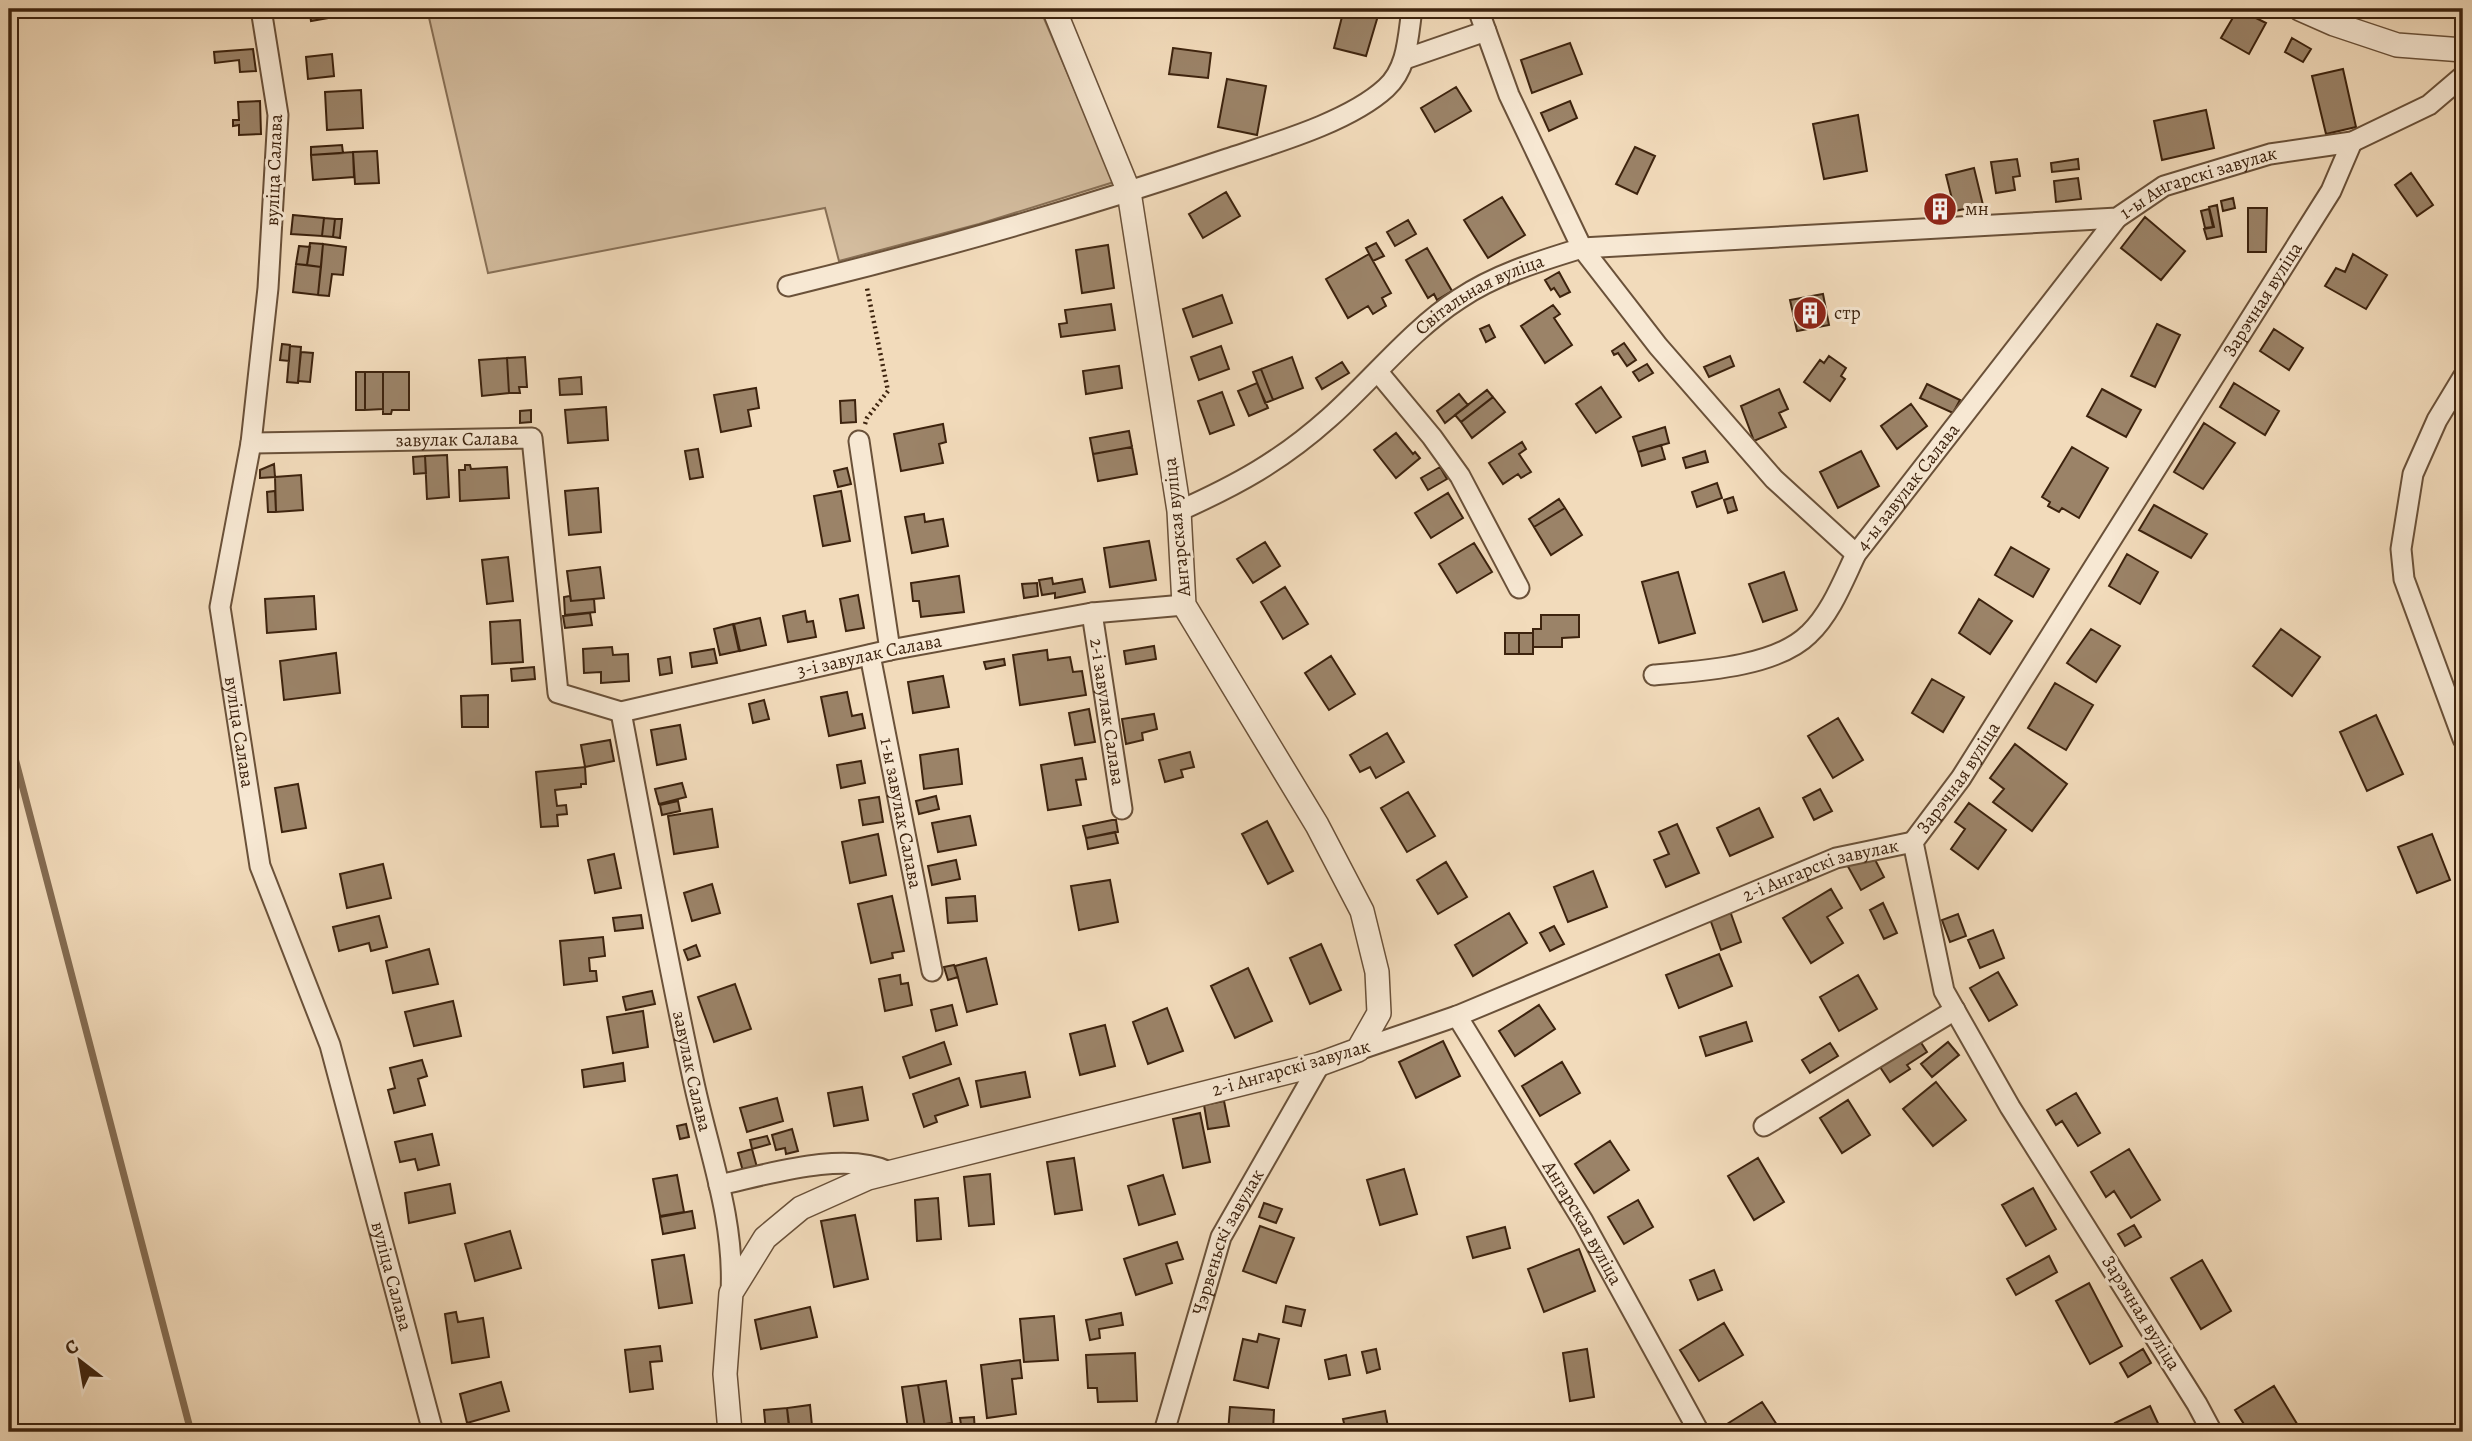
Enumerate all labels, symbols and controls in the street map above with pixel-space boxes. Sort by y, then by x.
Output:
street label: вуліца Салава [259,113,289,227]
street label: 1-ы Ангарскі завулак [2115,140,2279,225]
building icon: мн [1921,190,1959,228]
place label: мн [1965,196,1989,222]
street label: Зарэчная вуліца [2217,237,2309,362]
street label: Світальная вуліца [1409,248,1548,341]
building icon: стр [1791,294,1829,332]
place label: стр [1834,300,1861,326]
street label: 4-ы завулак Салава [1850,418,1966,557]
street label: завулак Салава [395,425,519,453]
street label: Ангарская вуліца [1157,456,1197,599]
street label: 3-і завулак Салава [795,628,944,684]
street label: 2-і завулак Салава [1083,636,1131,787]
street label: вуліца Салава [218,675,261,790]
street label: Зарэчная вуліца [1910,717,2006,839]
street label: 1-ы завулак Салава [873,735,929,891]
street label: 2-і Ангарскі завулак [1739,832,1901,909]
street label: завулак Салава [666,1008,718,1135]
street label: 2-і Ангарскі завулак [1209,1033,1373,1103]
street label: Ангарская вуліца [1536,1155,1629,1290]
street label: Чэрвеньскі завулак [1186,1164,1270,1318]
street label: вуліца Салава [365,1219,419,1334]
street label: Зарэчная вуліца [2095,1251,2187,1376]
north arrow [46,1326,116,1396]
text: С [60,1333,83,1361]

